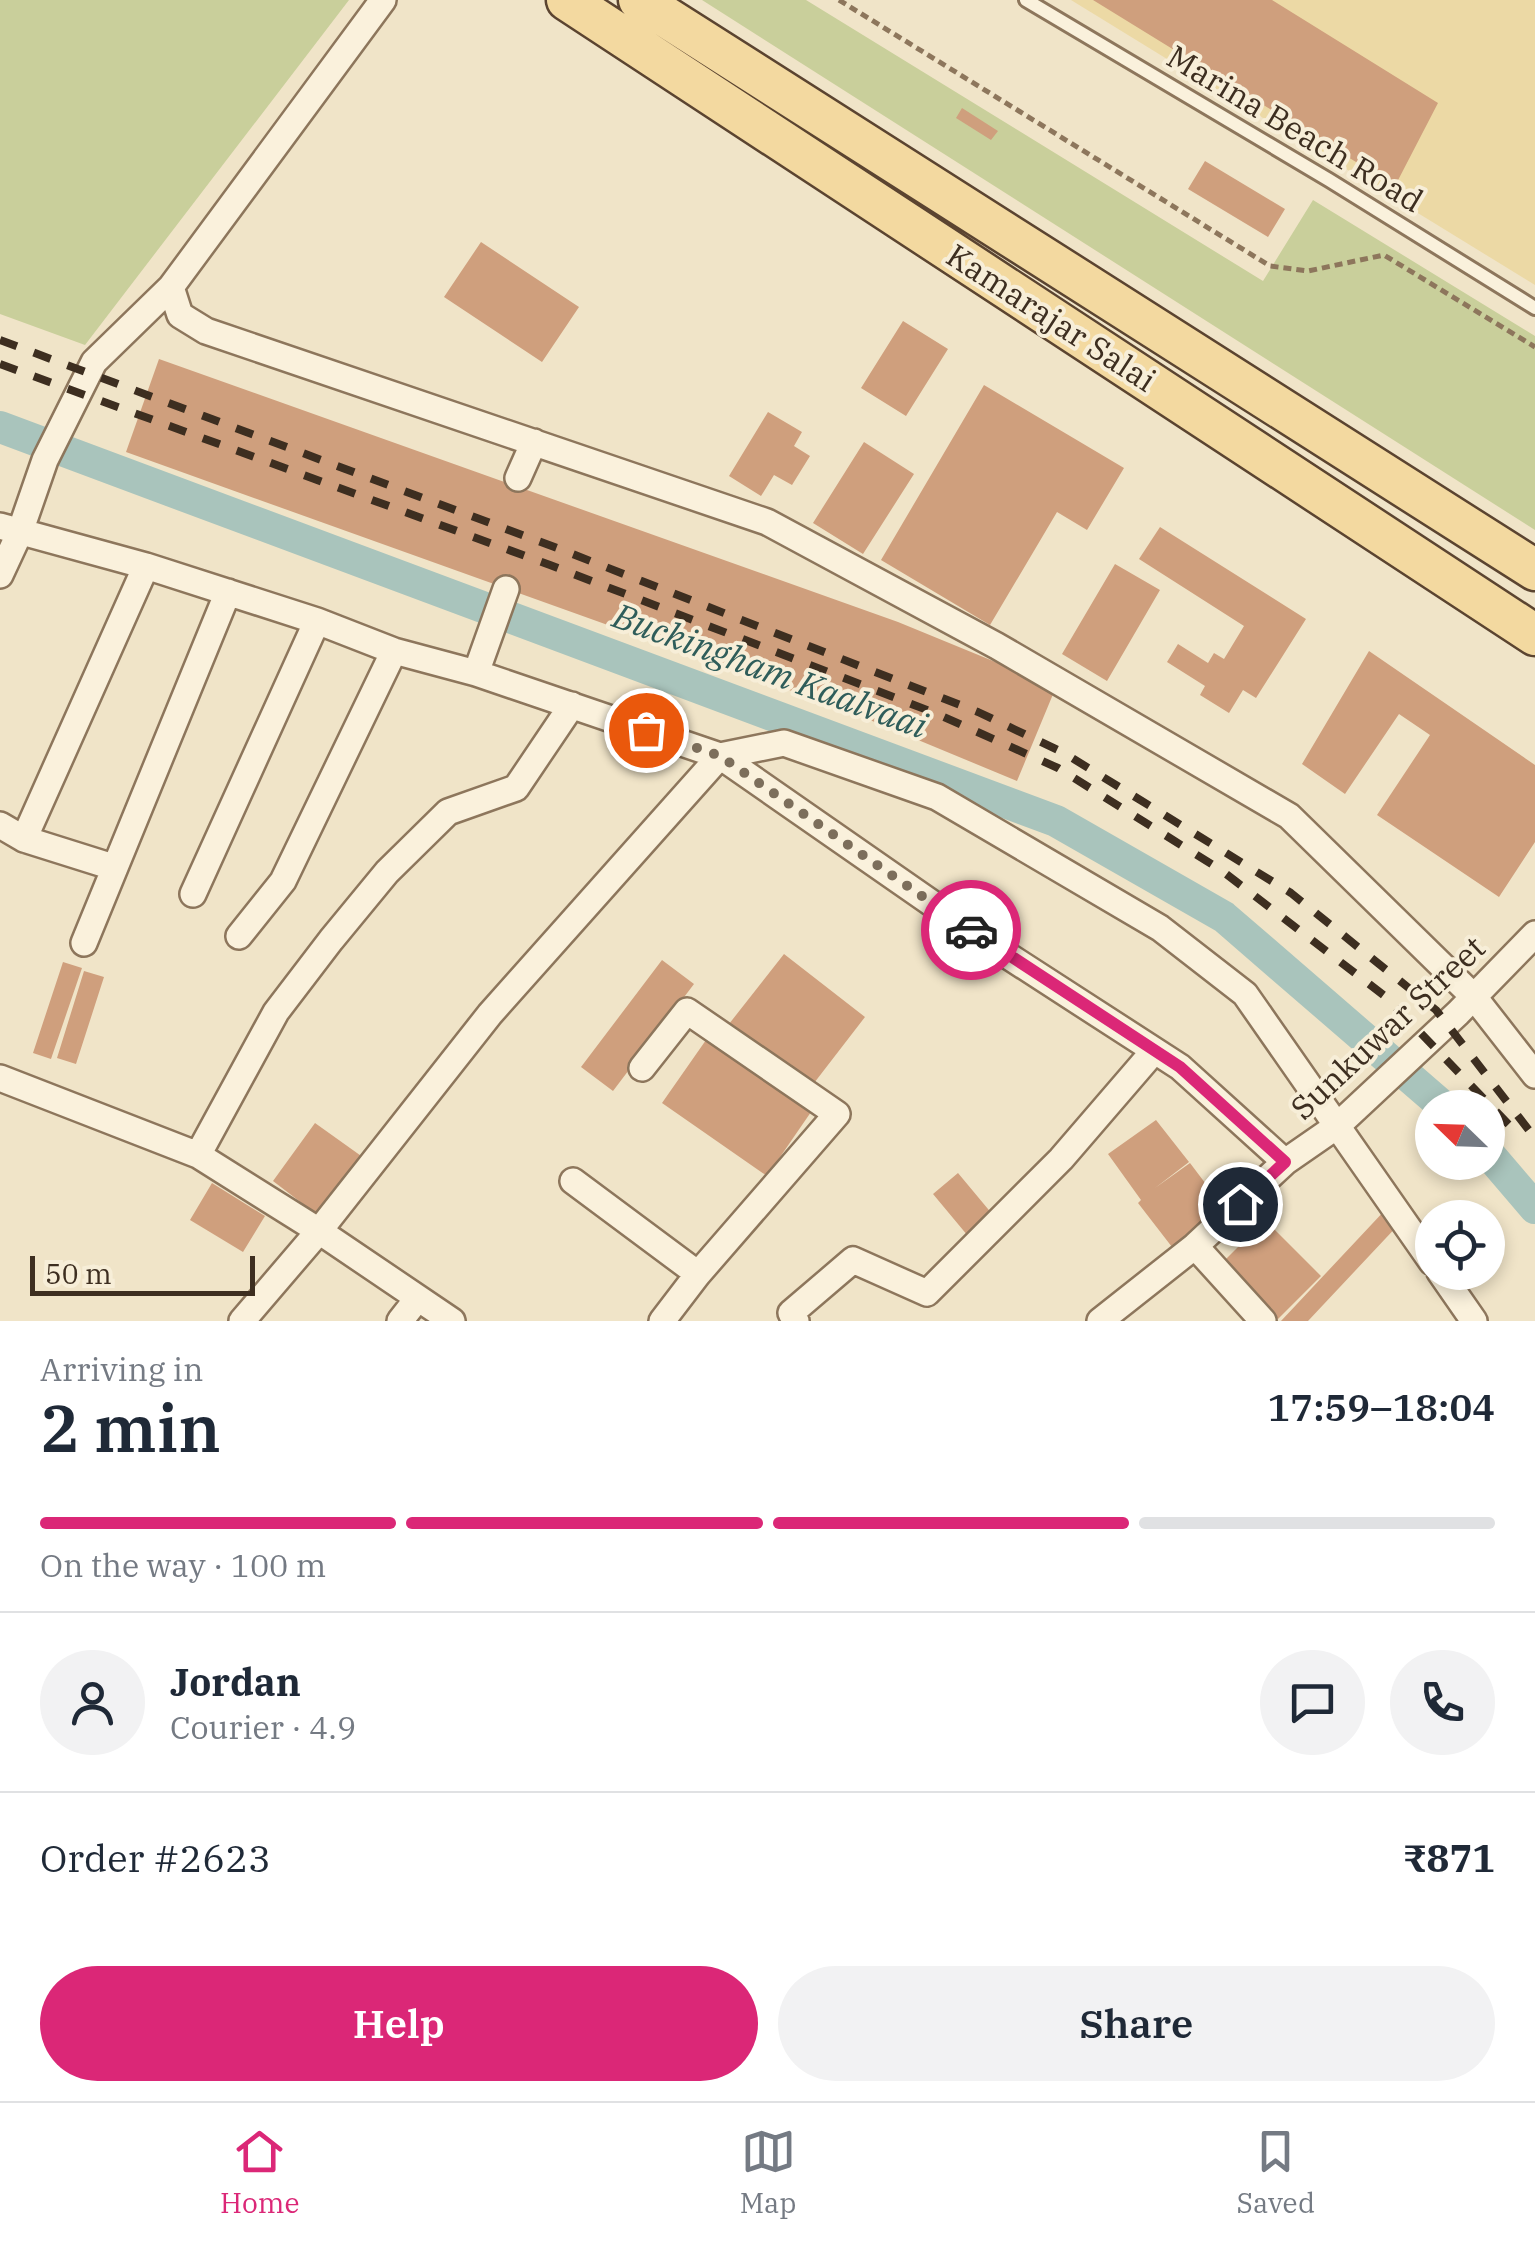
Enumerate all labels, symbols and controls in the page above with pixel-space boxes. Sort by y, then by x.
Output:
street label: Marina Beach Road [1160,35,1431,221]
street label: Kamarajar Salai [939,234,1164,401]
water label: Buckingham Kaalvaai [606,592,934,748]
pin [604,688,689,773]
icon: bag [619,703,674,758]
courier [921,880,1021,980]
icon: car [944,903,999,958]
street label: Sunkuwar Street [1281,926,1493,1128]
north arrow [1415,1090,1505,1180]
map controls [1415,1090,1505,1290]
pin [1198,1162,1283,1247]
icon: home [1213,1177,1268,1232]
button: locate [1415,1200,1505,1290]
scale bar [30,1251,255,1296]
text: 50 m [45,1255,112,1292]
text: Arriving in [40,1348,203,1390]
text: 17:59–18:04 [1268,1382,1495,1431]
text: 2 min [40,1385,221,1470]
text: On the way · 100 m [40,1544,326,1586]
button: person [40,1650,145,1755]
button: chat [1260,1650,1365,1755]
button: phone [1390,1650,1495,1755]
text: Jordan [170,1657,301,1706]
text: Courier · 4.9 [170,1706,356,1748]
text: Order #2623 [40,1833,271,1882]
text: ₹871 [1402,1833,1495,1882]
button: Help [40,1966,758,2081]
button: Share [778,1966,1495,2081]
tab: Home [220,2124,300,2221]
tab: Map [740,2124,797,2221]
tab: Saved [1237,2124,1315,2221]

